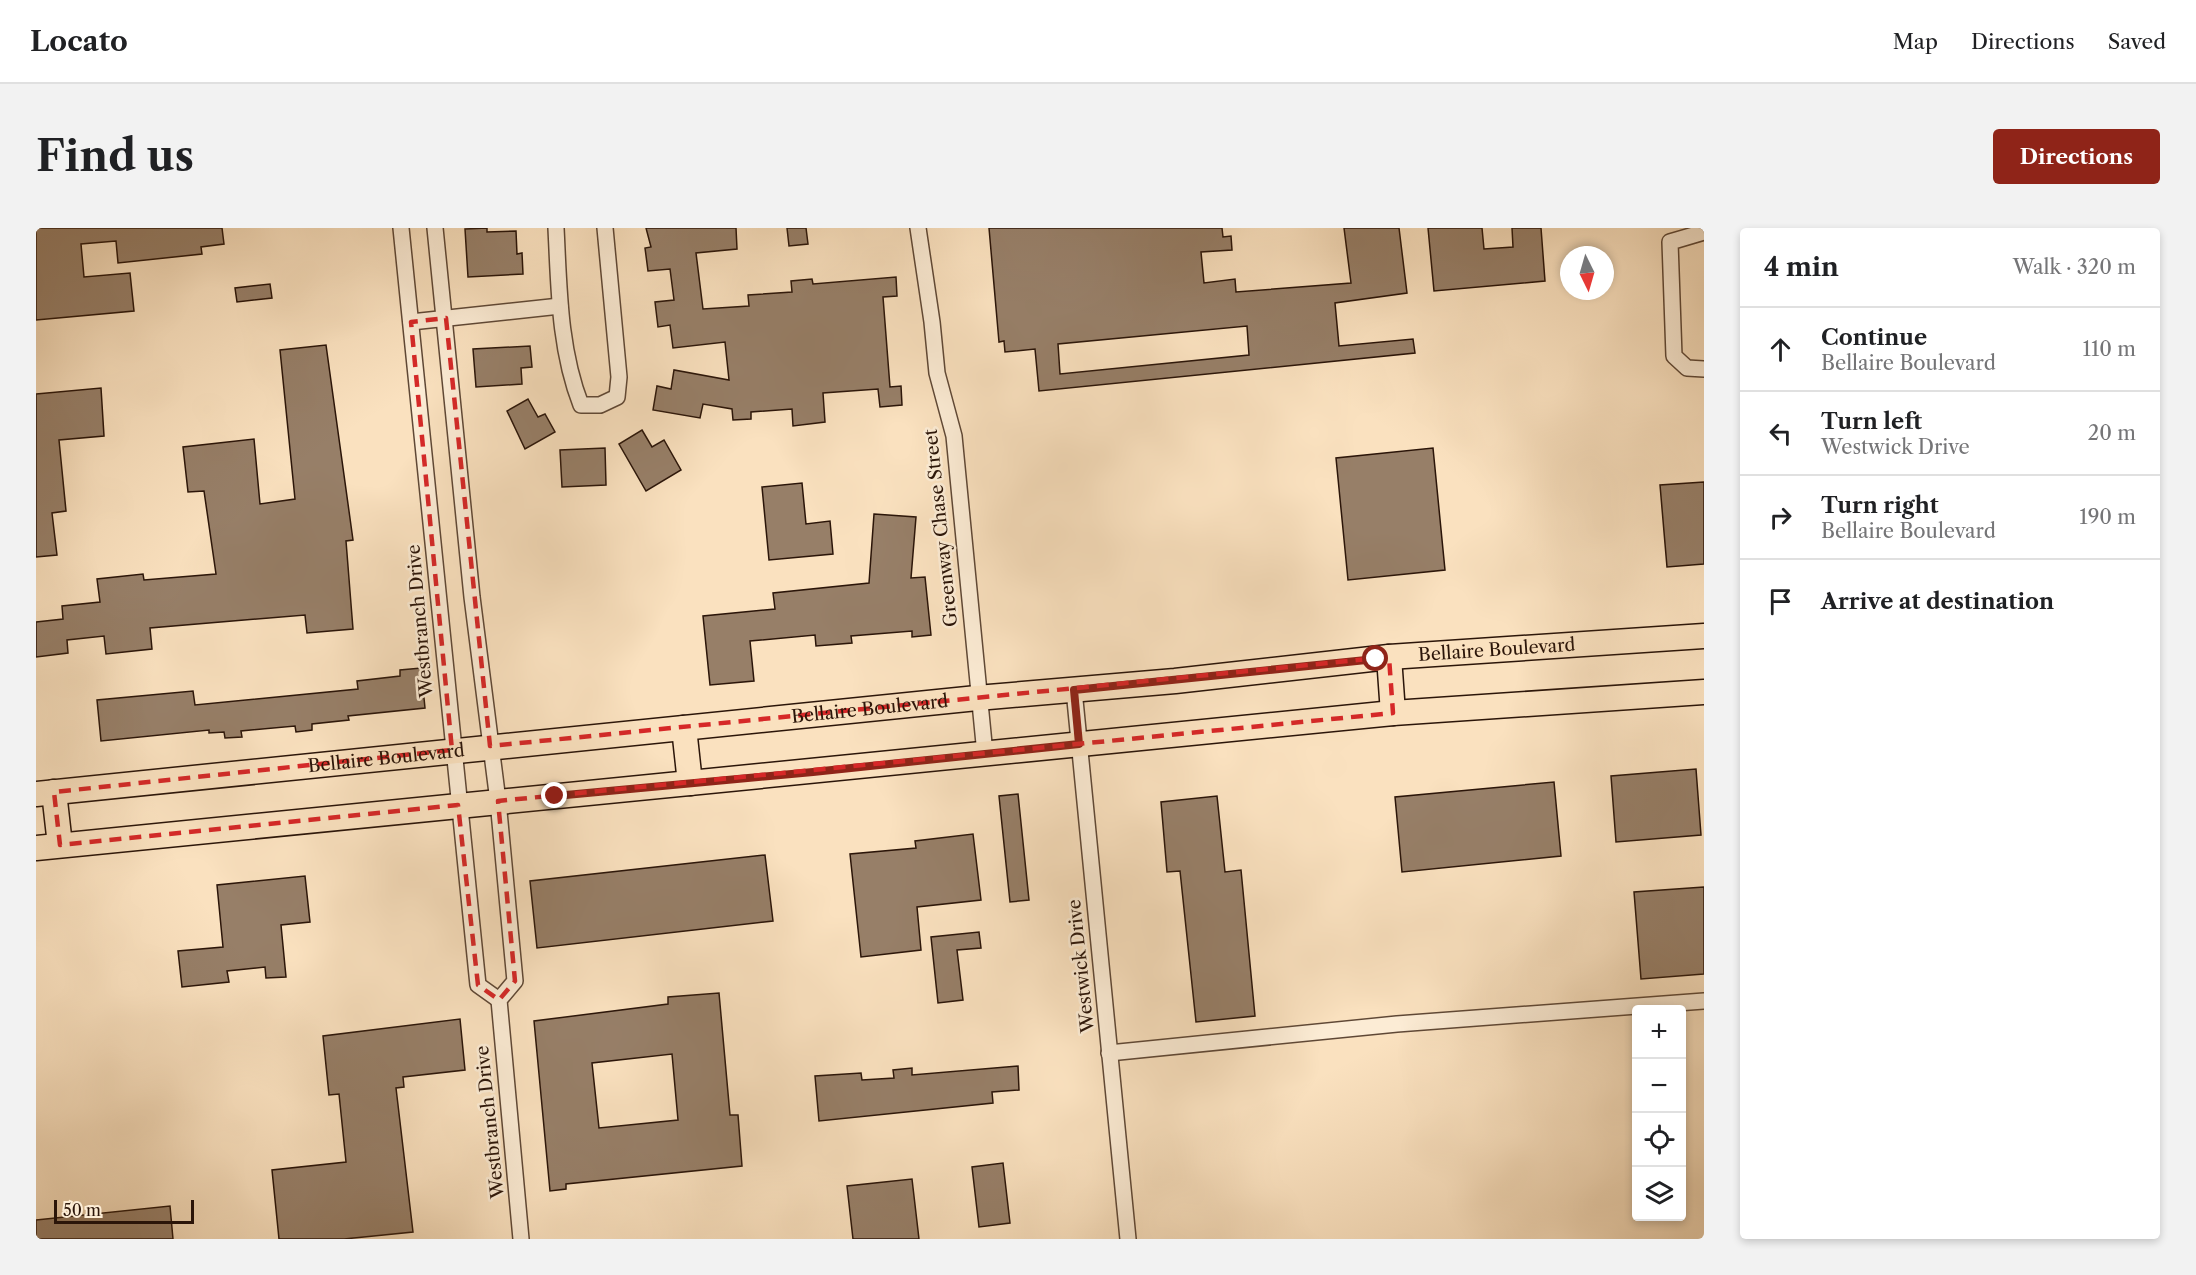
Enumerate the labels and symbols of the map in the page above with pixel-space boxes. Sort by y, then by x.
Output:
north arrow [1560,246,1614,300]
street label: Greenway Chase Street [920,427,962,628]
street label: Westbranch Drive [402,543,438,700]
street label: Bellaire Boulevard [1417,634,1576,666]
route start [1362,645,1388,671]
street label: Bellaire Boulevard [790,690,949,728]
street label: Bellaire Boulevard [307,739,466,777]
route end [541,782,567,808]
street label: Westwick Drive [1063,898,1099,1035]
street label: Westbranch Drive [471,1044,509,1201]
scale bar [54,1197,194,1224]

